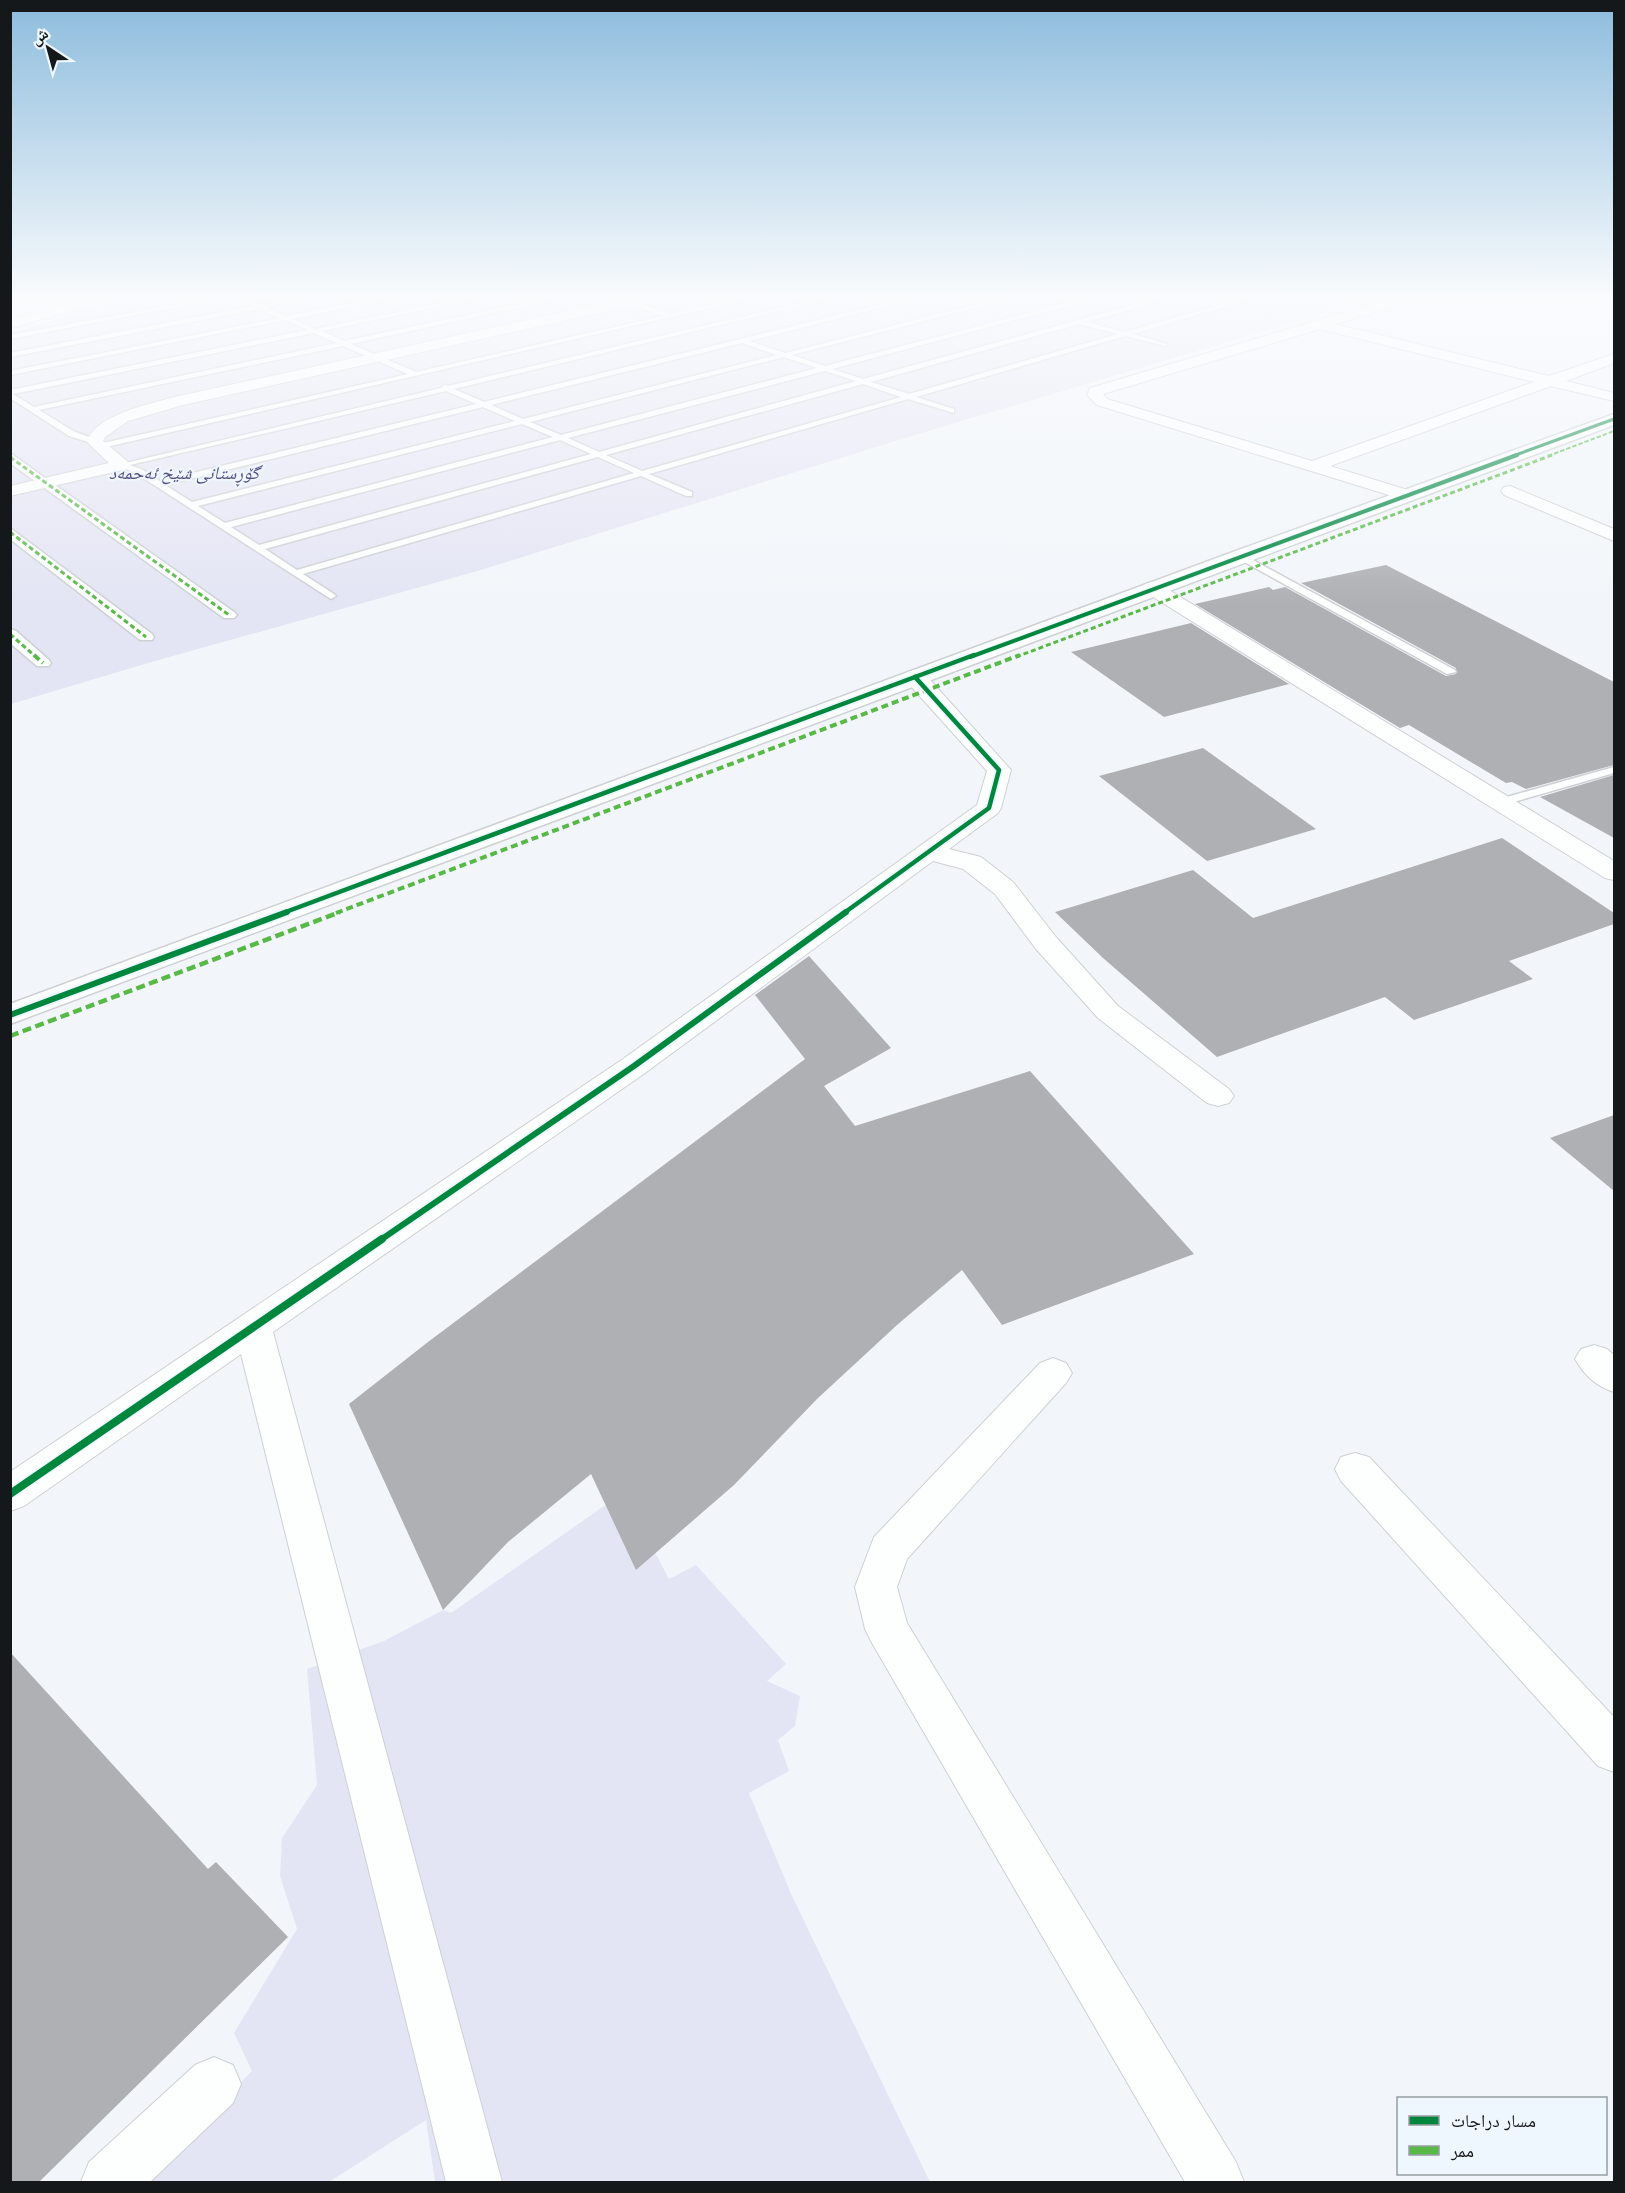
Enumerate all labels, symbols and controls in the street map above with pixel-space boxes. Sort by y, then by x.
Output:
north arrow [18,18,78,78]
text: ش [26,22,53,50]
park label: گۆڕستانی شێخ ئەحمەد [109,460,263,487]
legend [1397,2097,1607,2175]
text: مسار دراجات [1451,2108,1536,2132]
text: ممر [1450,2138,1474,2162]

